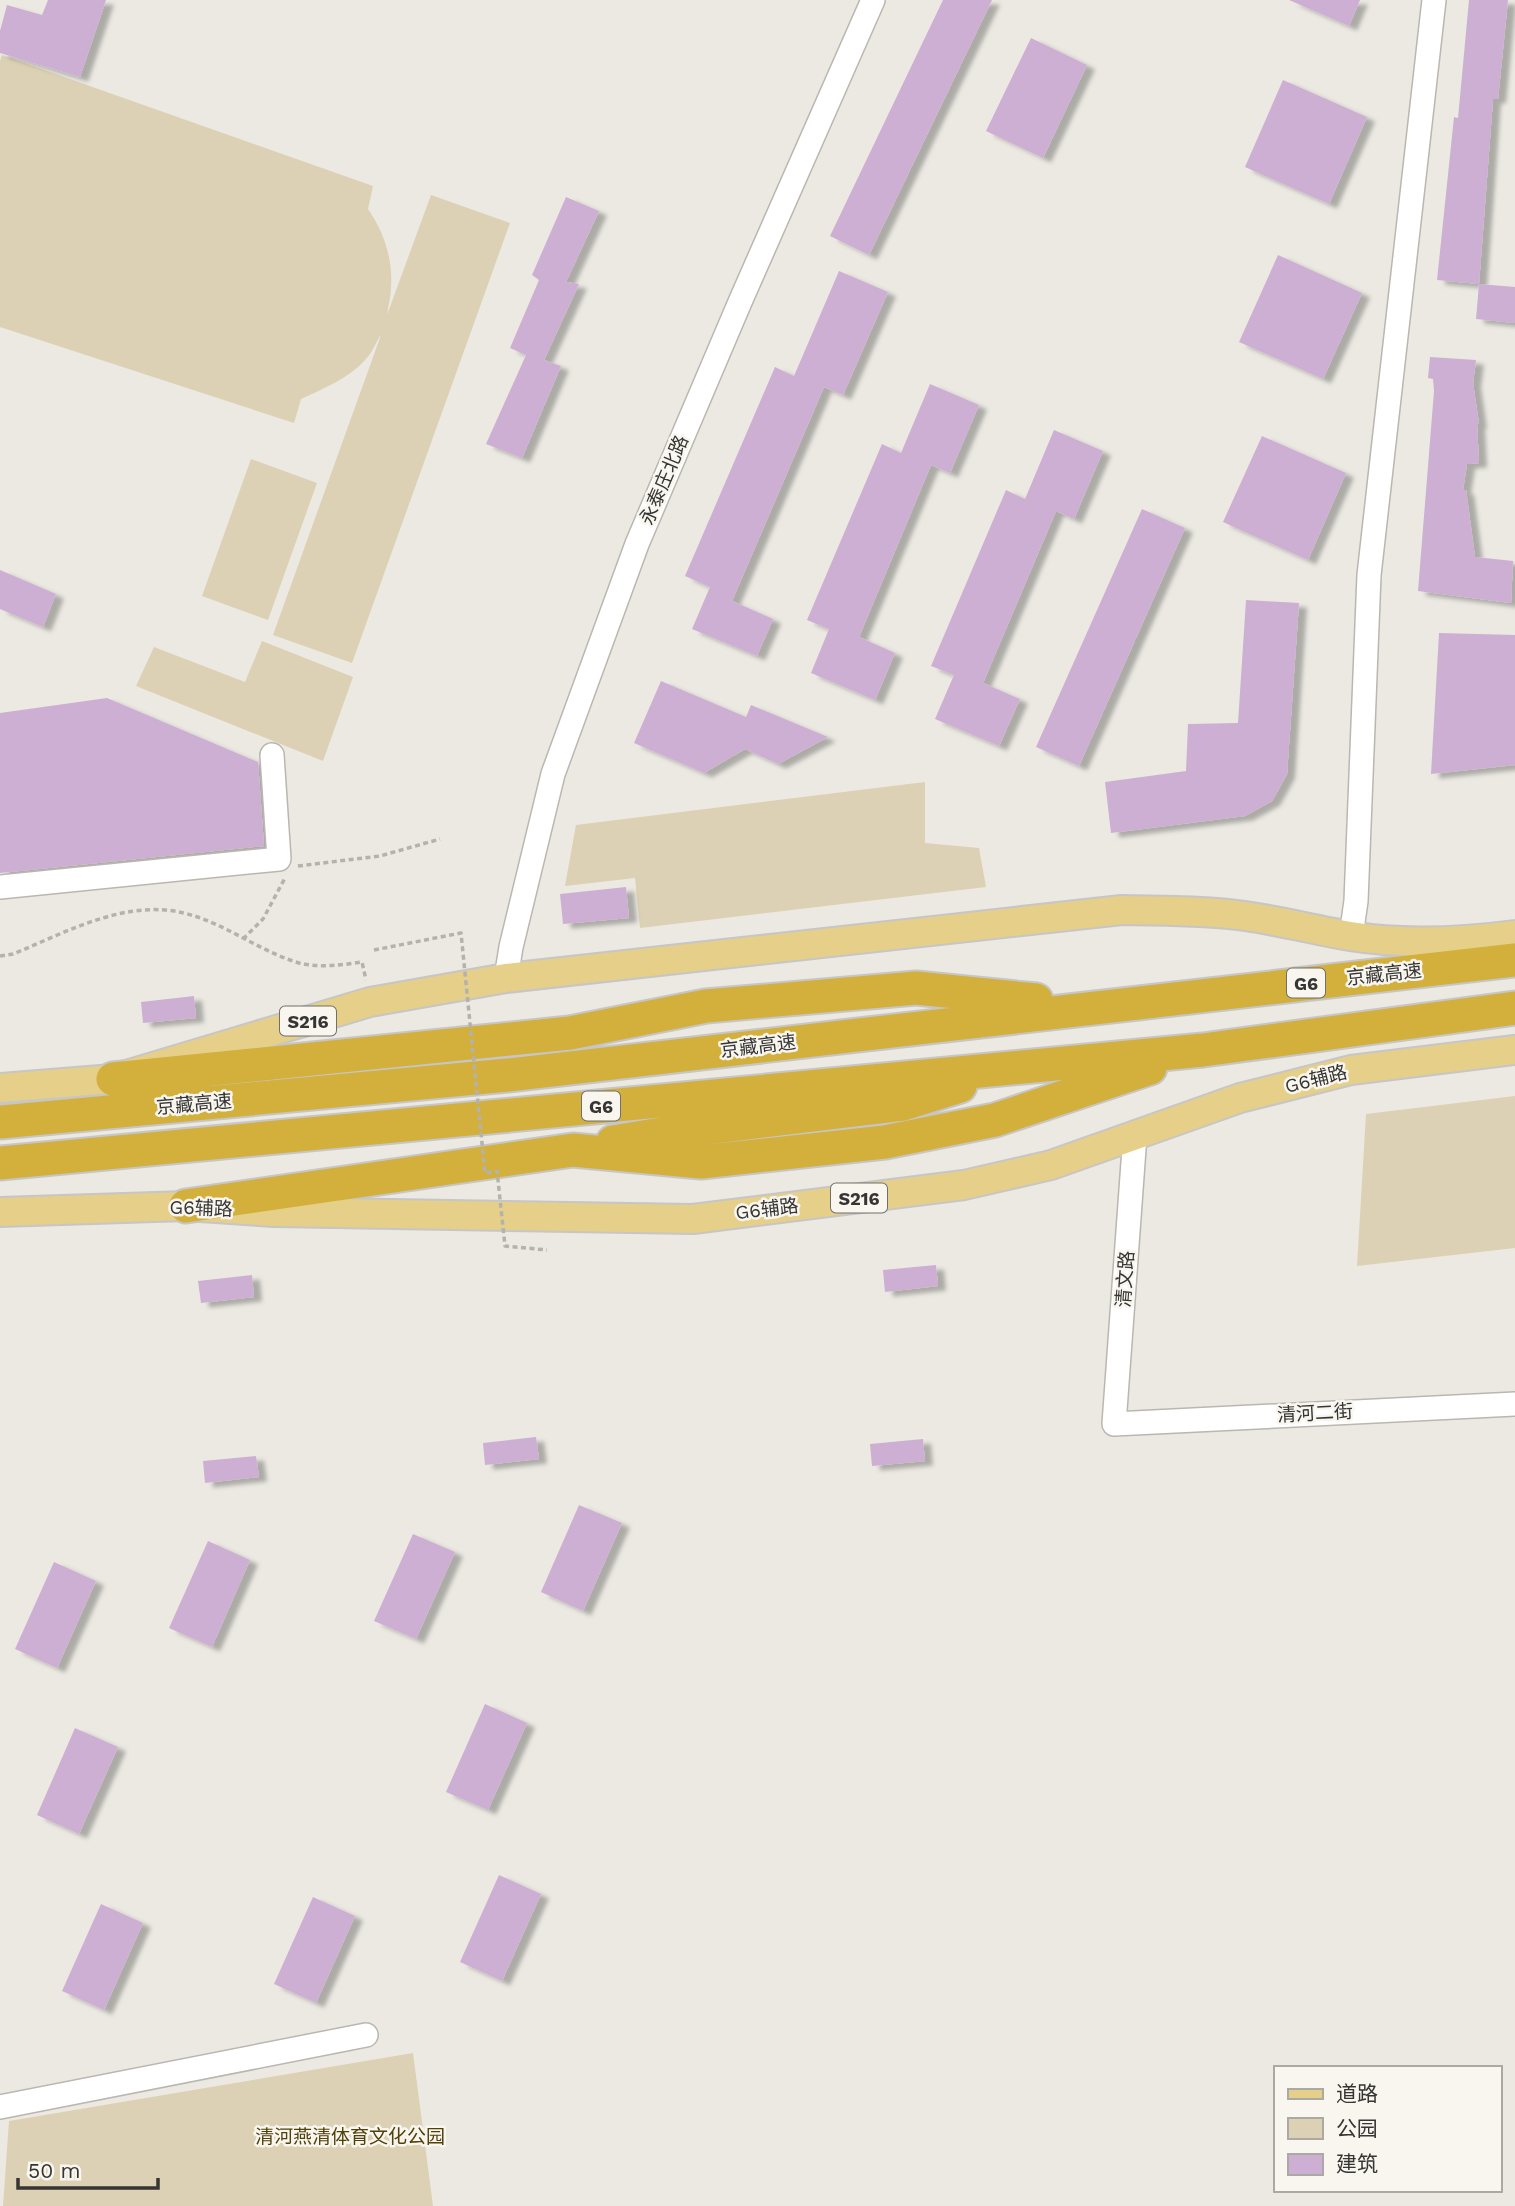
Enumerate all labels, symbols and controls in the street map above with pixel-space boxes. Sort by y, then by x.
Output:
street label: 永泰庄北路 [635,432,693,528]
street label: 京藏高速 [1345,959,1423,989]
road number: G6 [1287,968,1325,998]
road number: S216 [280,1006,336,1036]
street label: 京藏高速 [719,1030,797,1062]
street label: G6辅路 [1283,1060,1349,1098]
street label: 京藏高速 [155,1089,233,1119]
road number: G6 [582,1092,620,1120]
road number: S216 [831,1184,887,1212]
street label: G6辅路 [734,1194,800,1224]
street label: G6辅路 [169,1195,233,1221]
street label: 清文路 [1112,1250,1138,1308]
street label: 清河二街 [1276,1400,1354,1426]
legend [1274,2066,1501,2192]
text: 道路 [1336,2081,1378,2106]
text: 公园 [1336,2116,1378,2141]
park label: 清河燕清体育文化公园 [255,2125,445,2148]
scale bar [18,2146,158,2190]
text: 建筑 [1336,2151,1378,2176]
text: 50 m [28,2158,80,2183]

